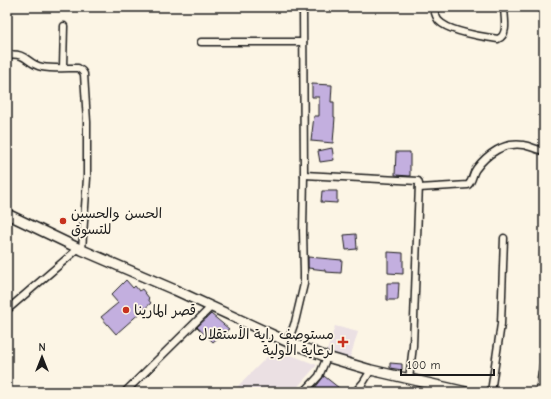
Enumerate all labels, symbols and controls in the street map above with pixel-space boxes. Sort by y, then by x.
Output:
place label: الحسن والحسين للتسوق [71,205,162,239]
marker: الحسن والحسين للتسوق [58,216,68,226]
place label: قصر المارينا [134,302,196,319]
marker: قصر المارينا [121,305,131,315]
place label: مستوصف راية الأستقلال لرعاية الأولية [198,325,334,360]
marker: مستوصف راية الأستقلال لرعاية الأولية [337,336,349,348]
north arrow [22,337,62,377]
text: N [38,341,46,354]
scale bar [401,351,494,377]
text: 100 m [407,358,440,372]

